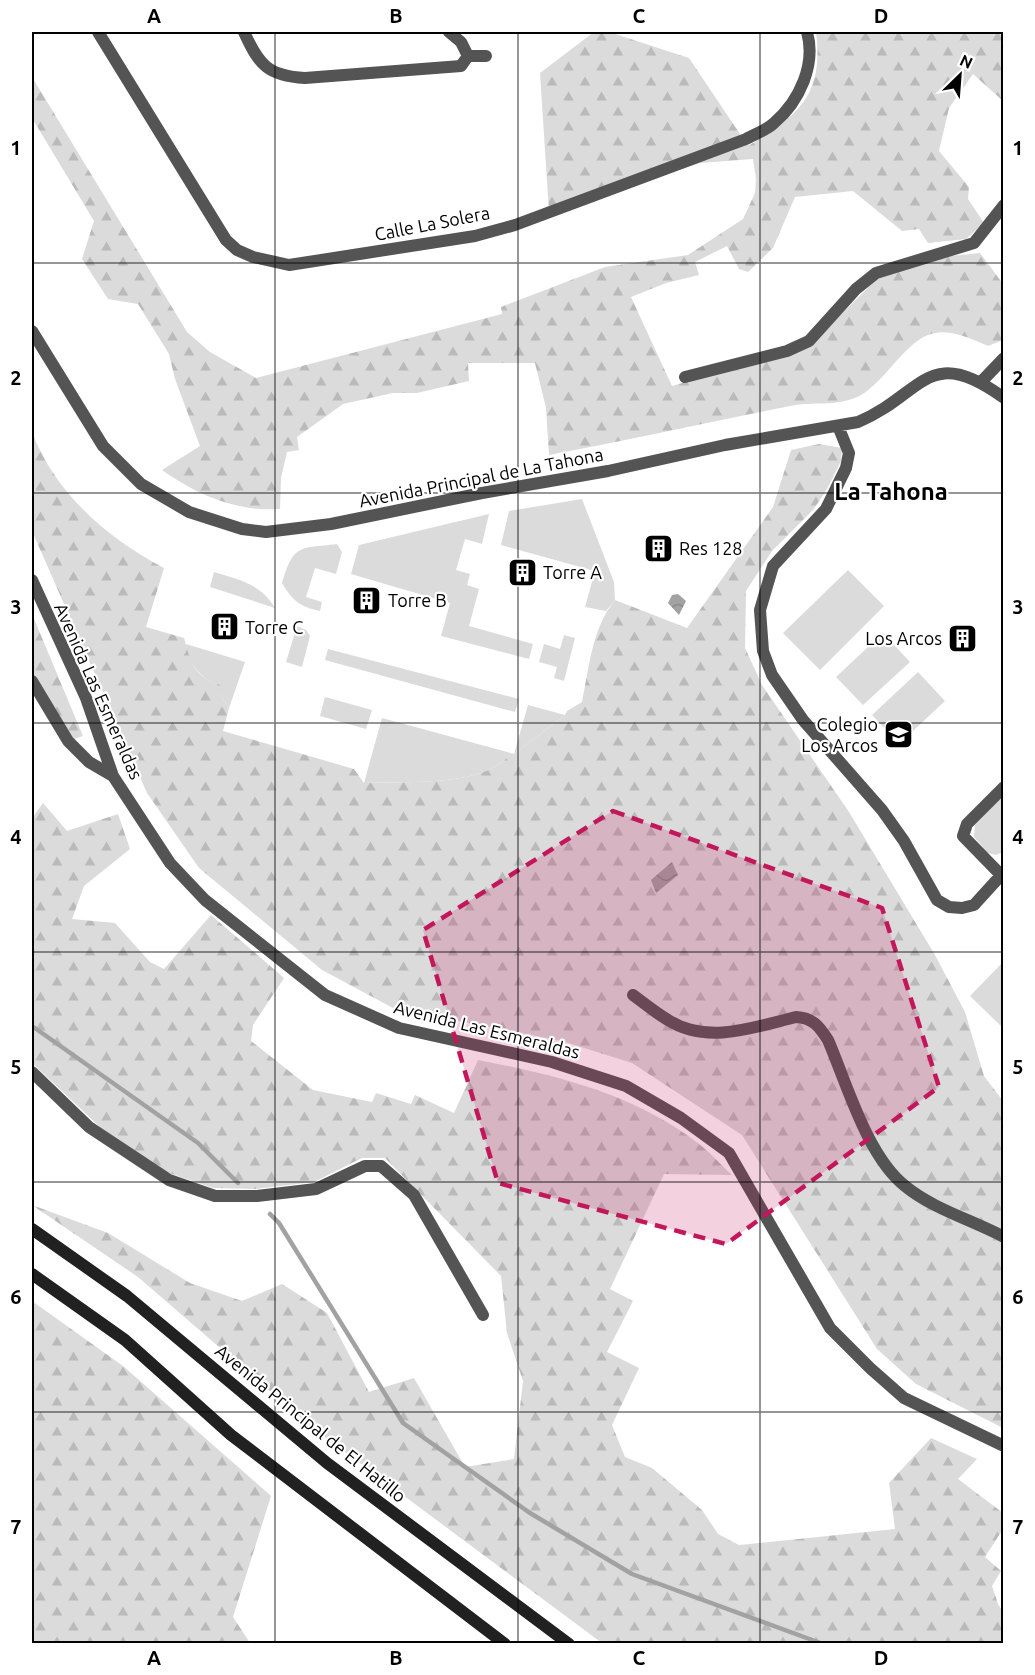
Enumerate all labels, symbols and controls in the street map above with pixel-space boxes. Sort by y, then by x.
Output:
text: A [147,4,161,27]
text: B [389,4,403,27]
text: C [633,4,646,27]
text: D [874,4,888,27]
north arrow [930,45,990,105]
text: N [957,51,976,72]
text: 1 [10,136,22,159]
text: 1 [1012,136,1024,159]
street label: Calle La Solera [373,202,491,244]
text: 2 [10,366,22,389]
text: 2 [1012,366,1024,389]
street label: Avenida Principal de La Tahona [357,443,605,511]
district label: La Tahona [834,478,948,505]
building icon: Res 128 [642,532,674,564]
place label: Res 128 [679,538,743,558]
building icon: Torre A [506,556,538,588]
place label: Torre A [543,562,602,582]
building icon: Torre B [351,584,383,616]
place label: Torre B [388,590,447,610]
text: 3 [10,595,22,618]
text: 3 [1012,595,1024,618]
street label: Avenida Las Esmeraldas [51,600,147,782]
building icon: Torre C [208,611,240,643]
place label: Torre C [245,617,303,637]
building icon: Los Arcos [947,622,979,654]
place label: Los Arcos [865,628,942,648]
place label: Colegio Los Arcos [801,714,878,755]
school or university icon: Colegio Los Arcos [883,718,915,750]
text: 4 [10,825,22,848]
text: 4 [1012,825,1024,848]
street label: Avenida Las Esmeraldas [392,996,582,1062]
text: 5 [10,1055,22,1078]
text: 5 [1012,1055,1024,1078]
text: 6 [10,1285,22,1308]
text: 6 [1012,1285,1024,1308]
street label: Avenida Principal de El Hatillo [212,1340,410,1506]
text: 7 [10,1515,22,1538]
text: 7 [1012,1515,1024,1538]
text: A [147,1646,161,1669]
text: B [389,1646,403,1669]
text: C [633,1646,646,1669]
text: D [874,1646,888,1669]

